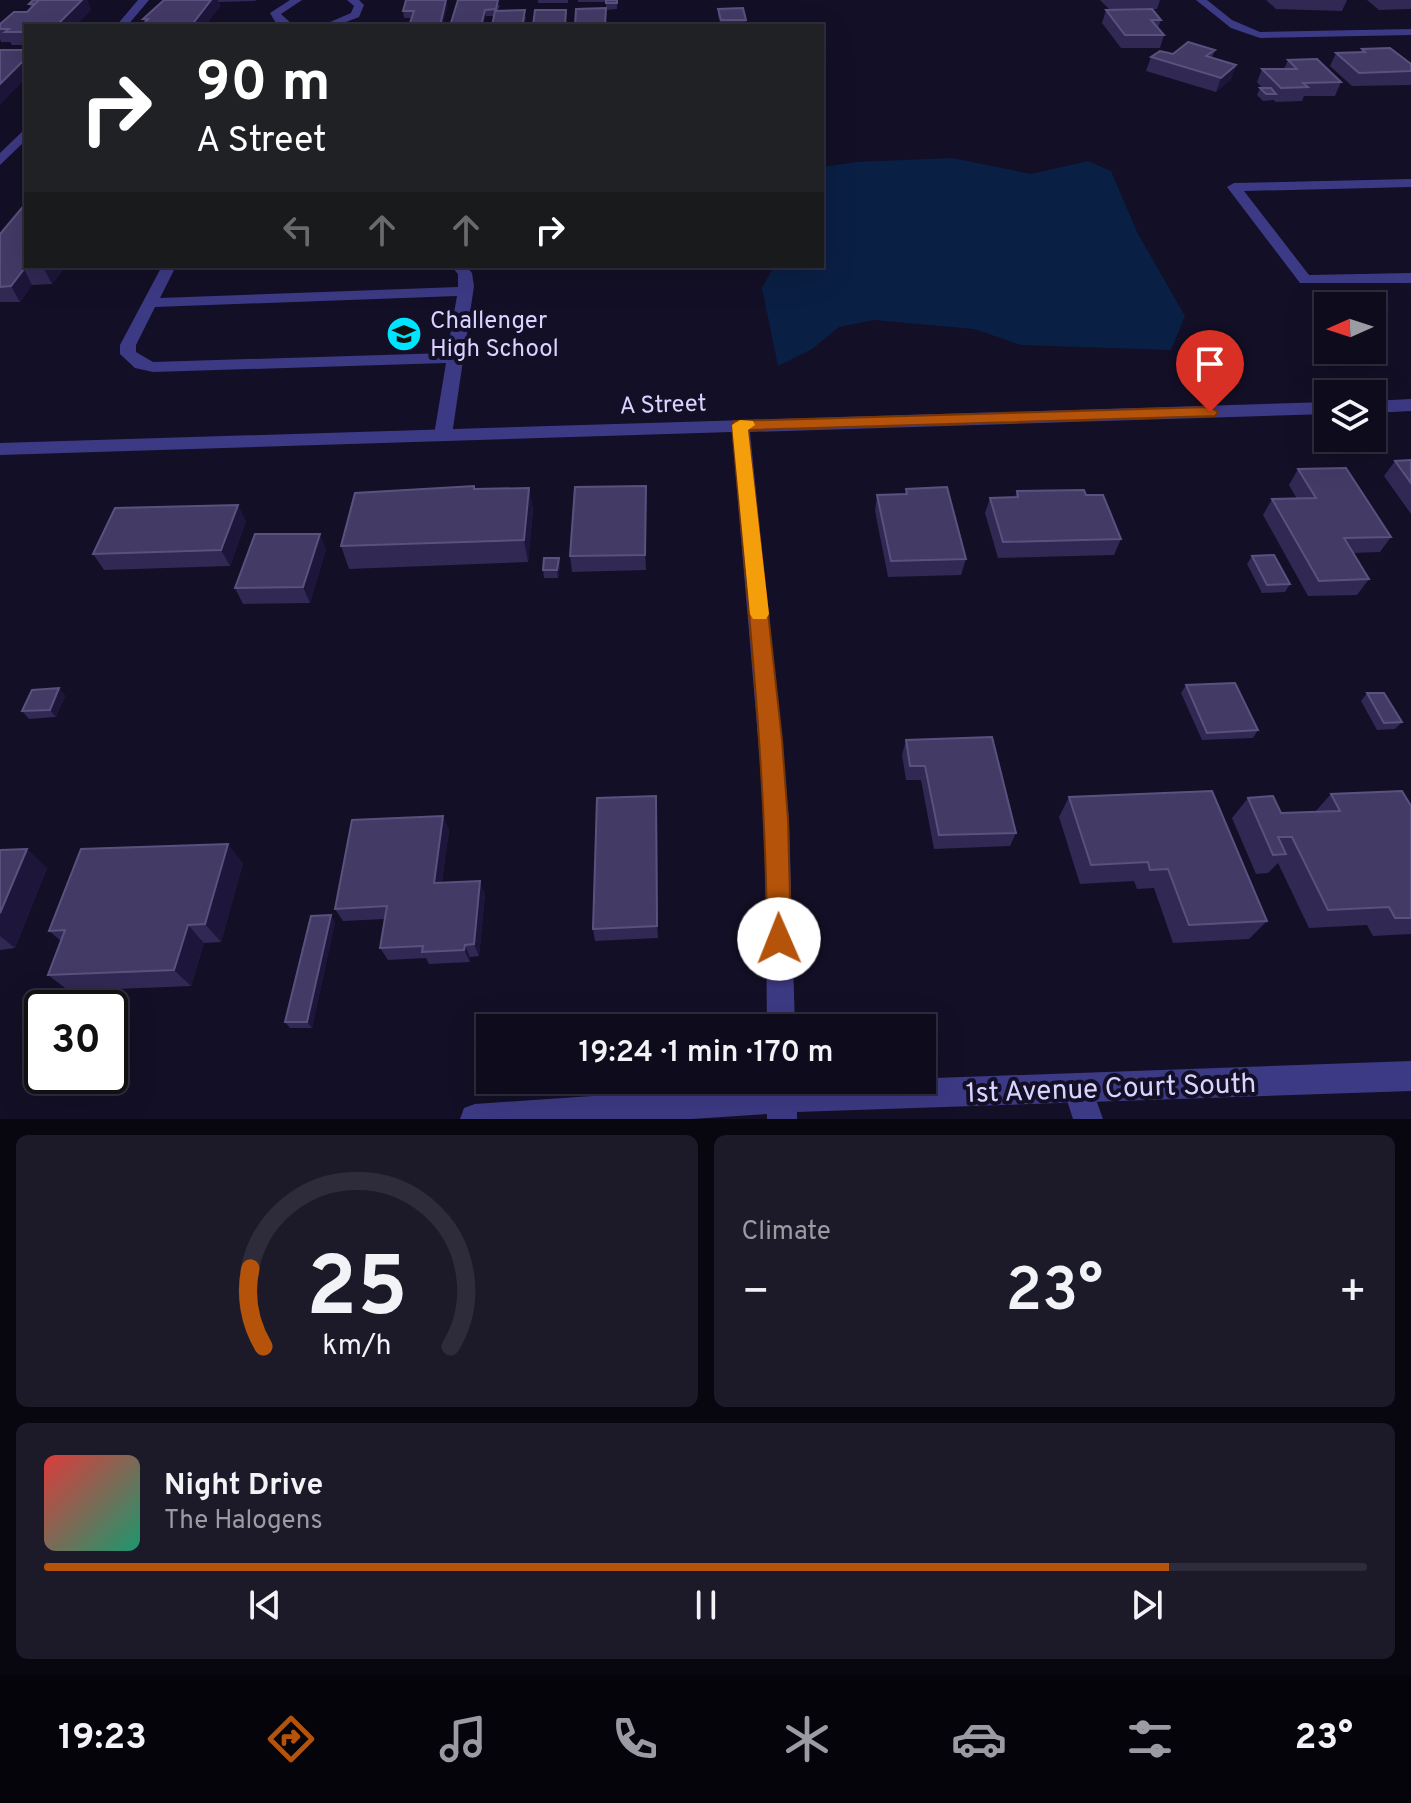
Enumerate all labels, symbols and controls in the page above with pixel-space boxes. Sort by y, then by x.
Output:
text: 90 m [196,50,331,120]
icon: right [64,56,168,160]
text: A Street [196,119,327,165]
icon: left [276,208,320,252]
icon: ahead [360,208,404,252]
icon: ahead [444,208,488,252]
icon: right [528,208,572,252]
north arrow [1314,292,1386,364]
map controls [1314,292,1386,452]
place label: Challenger High School [430,307,559,365]
school or university icon: Challenger High School [385,315,423,353]
pin [1176,330,1244,412]
icon: arrive [1188,342,1232,386]
button: layers [1314,380,1386,452]
street label: A Street [619,389,707,423]
position arrow [737,897,821,981]
speed limit sign: 30 [24,990,128,1094]
text: 19:24 · 1 min · 170 m [579,1035,833,1072]
street label: 1st Avenue Court South [965,1067,1257,1113]
text: Climate [742,1216,831,1249]
text: 25 [306,1240,408,1345]
text: 23° [1005,1256,1103,1332]
text: − [742,1266,770,1322]
text: + [1339,1266,1367,1322]
text: km/h [322,1329,391,1365]
text: Night Drive [164,1468,323,1505]
text: The Halogens [164,1505,323,1538]
icon: previous [243,1583,287,1627]
icon: pause [684,1583,728,1627]
icon: next [1125,1583,1169,1627]
icon: directions [263,1711,319,1767]
icon: music [435,1711,491,1767]
icon: phone [607,1711,663,1767]
icon: climate [779,1711,835,1767]
icon: car [951,1711,1007,1767]
icon: filters [1122,1711,1178,1767]
text: 19:23 [58,1716,147,1762]
text: 23° [1294,1716,1353,1762]

